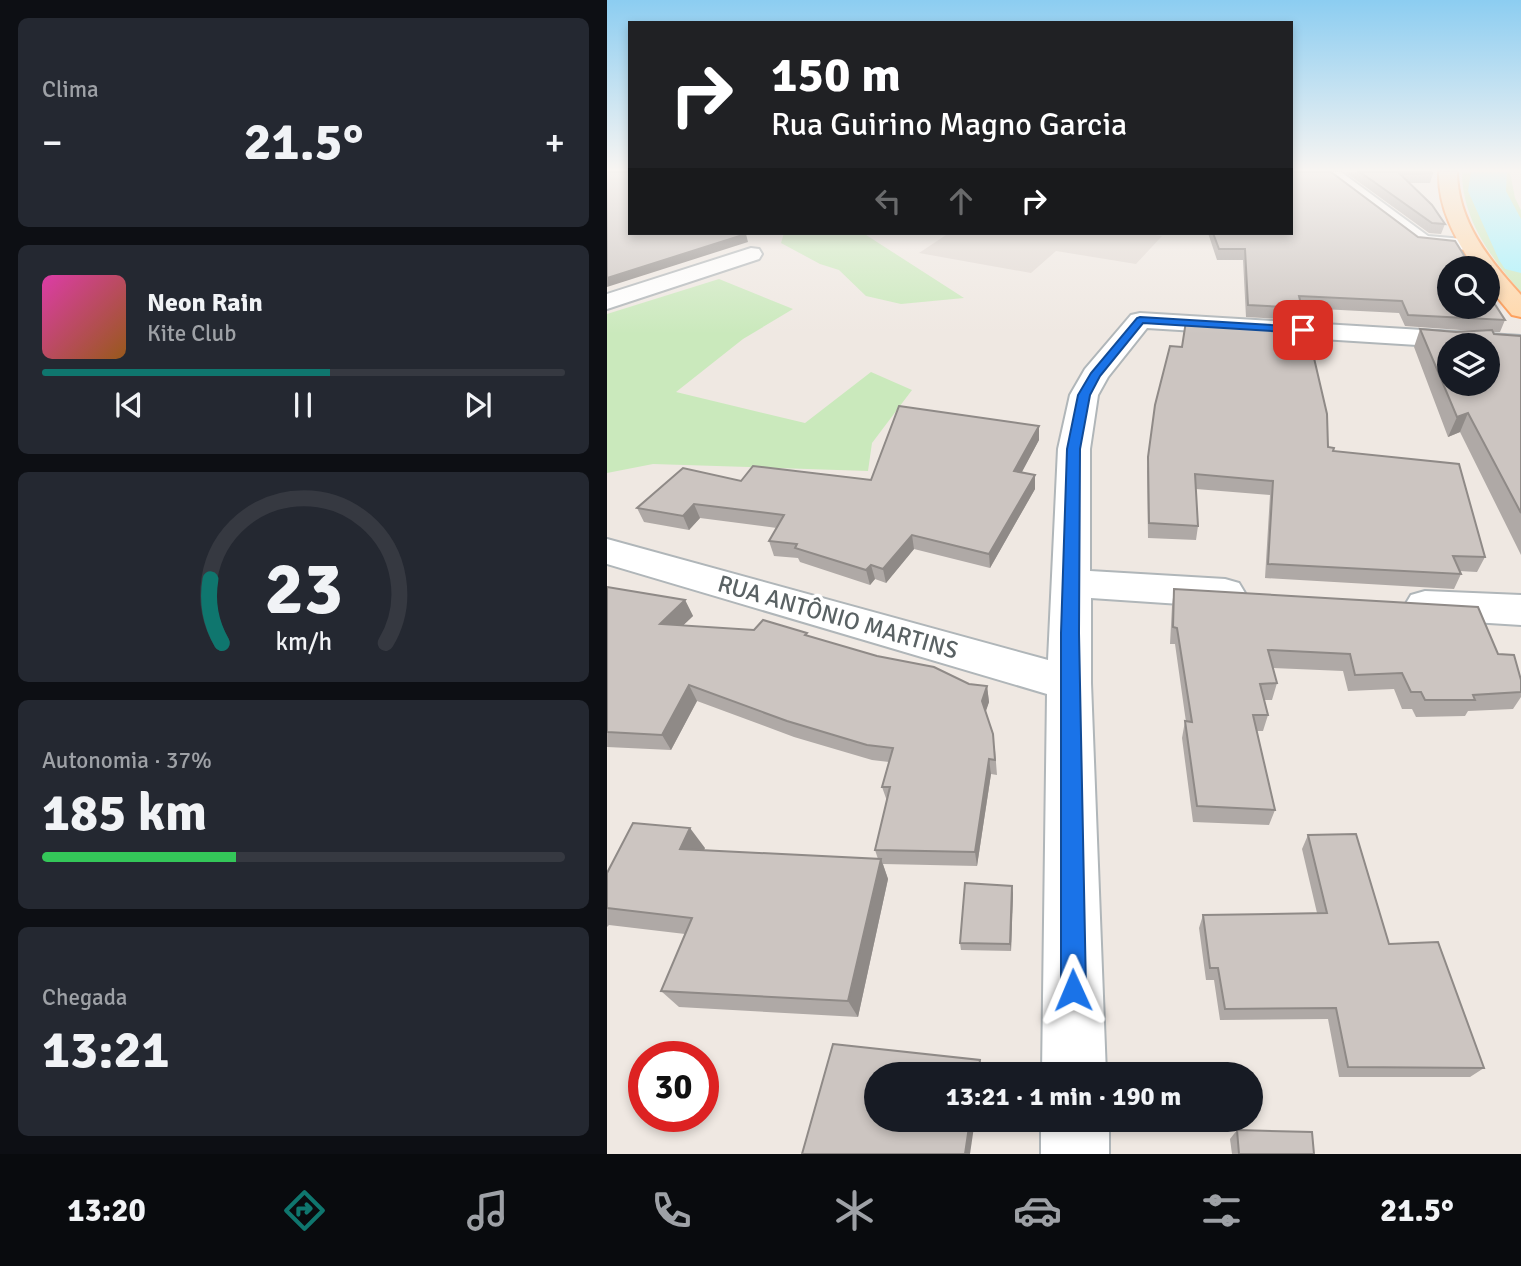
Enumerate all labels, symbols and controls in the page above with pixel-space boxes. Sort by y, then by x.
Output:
text: 150 m [771,45,901,105]
icon: right [656,49,747,140]
text: Clima [42,75,99,104]
text: Rua Guirino Magno Garcia [771,105,1127,144]
text: 21.5° [244,110,363,174]
text: − [42,119,63,166]
text: + [544,119,565,166]
icon: left [869,182,907,220]
icon: ahead [942,182,980,220]
icon: right [1015,182,1053,220]
map controls [1437,256,1500,396]
button: search [1437,256,1500,319]
text: Neon Rain [147,287,263,319]
pin [1273,300,1333,360]
icon: arrive [1284,311,1322,349]
text: Kite Club [147,319,236,348]
button: layers [1437,333,1500,396]
icon: previous [110,386,148,424]
icon: pause [284,386,322,424]
icon: next [459,386,497,424]
text: 23 [264,545,343,634]
street label: RUA ANTÔNIO MARTINS [714,568,962,666]
text: km/h [275,626,332,657]
text: Autonomia · 37% [42,746,212,775]
text: 185 km [42,781,207,845]
position arrow [1036,953,1110,1027]
text: Chegada [42,983,127,1012]
text: 13:21 [42,1018,170,1082]
speed limit sign: 30 [628,1041,719,1132]
text: 13:21 · 1 min · 190 m [946,1081,1181,1113]
icon: directions [280,1186,329,1235]
icon: music [463,1186,512,1235]
icon: phone [647,1186,696,1235]
icon: climate [830,1186,879,1235]
icon: car [1013,1186,1062,1235]
icon: filters [1197,1186,1246,1235]
text: 13:20 [67,1191,146,1230]
text: 21.5° [1380,1191,1454,1230]

